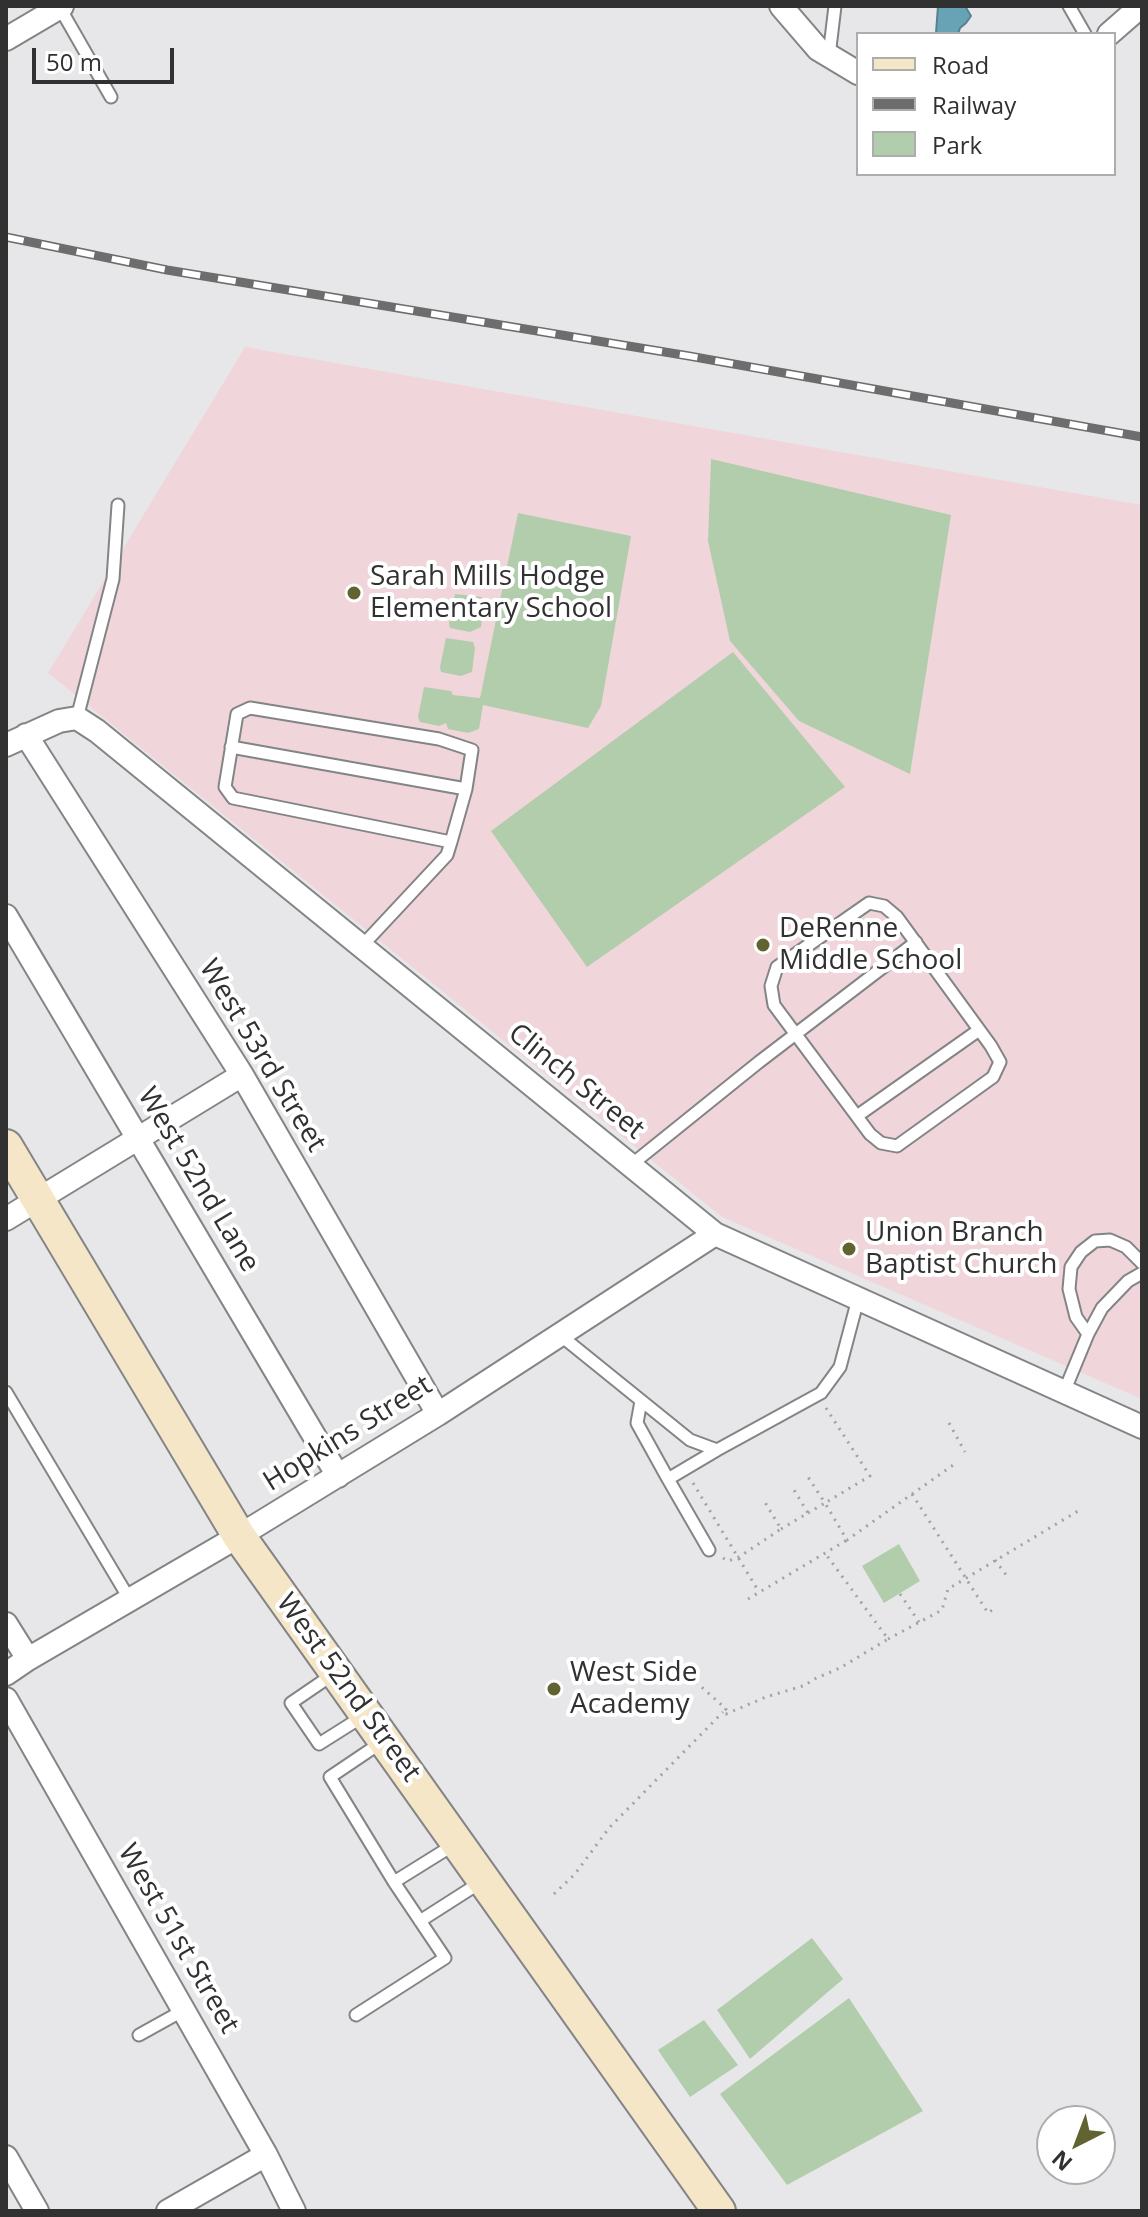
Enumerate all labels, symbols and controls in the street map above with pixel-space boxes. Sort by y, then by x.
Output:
scale bar [36,32,178,82]
legend [856,32,1116,176]
text: 50 m [46,45,102,78]
text: Road [932,48,989,81]
text: Railway [932,88,1016,121]
text: Park [932,128,982,161]
place label: Sarah Mills Hodge Elementary School [370,560,612,626]
marker: Sarah Mills Hodge Elementary School [345,584,363,602]
place label: DeRenne Middle School [779,912,962,978]
marker: DeRenne Middle School [754,936,772,954]
street label: West 53rd Street [191,954,333,1158]
street label: Clinch Street [501,1017,651,1147]
street label: West 52nd Lane [130,1082,266,1278]
place label: Union Branch Baptist Church [865,1216,1057,1282]
marker: Union Branch Baptist Church [840,1240,858,1258]
street label: Hopkins Street [258,1369,438,1499]
street label: West 52nd Street [269,1588,427,1788]
place label: West Side Academy [570,1656,697,1722]
marker: West Side Academy [545,1680,563,1698]
street label: West 51st Street [110,1838,246,2040]
north arrow [1036,2105,1116,2185]
text: N [1045,2144,1078,2178]

